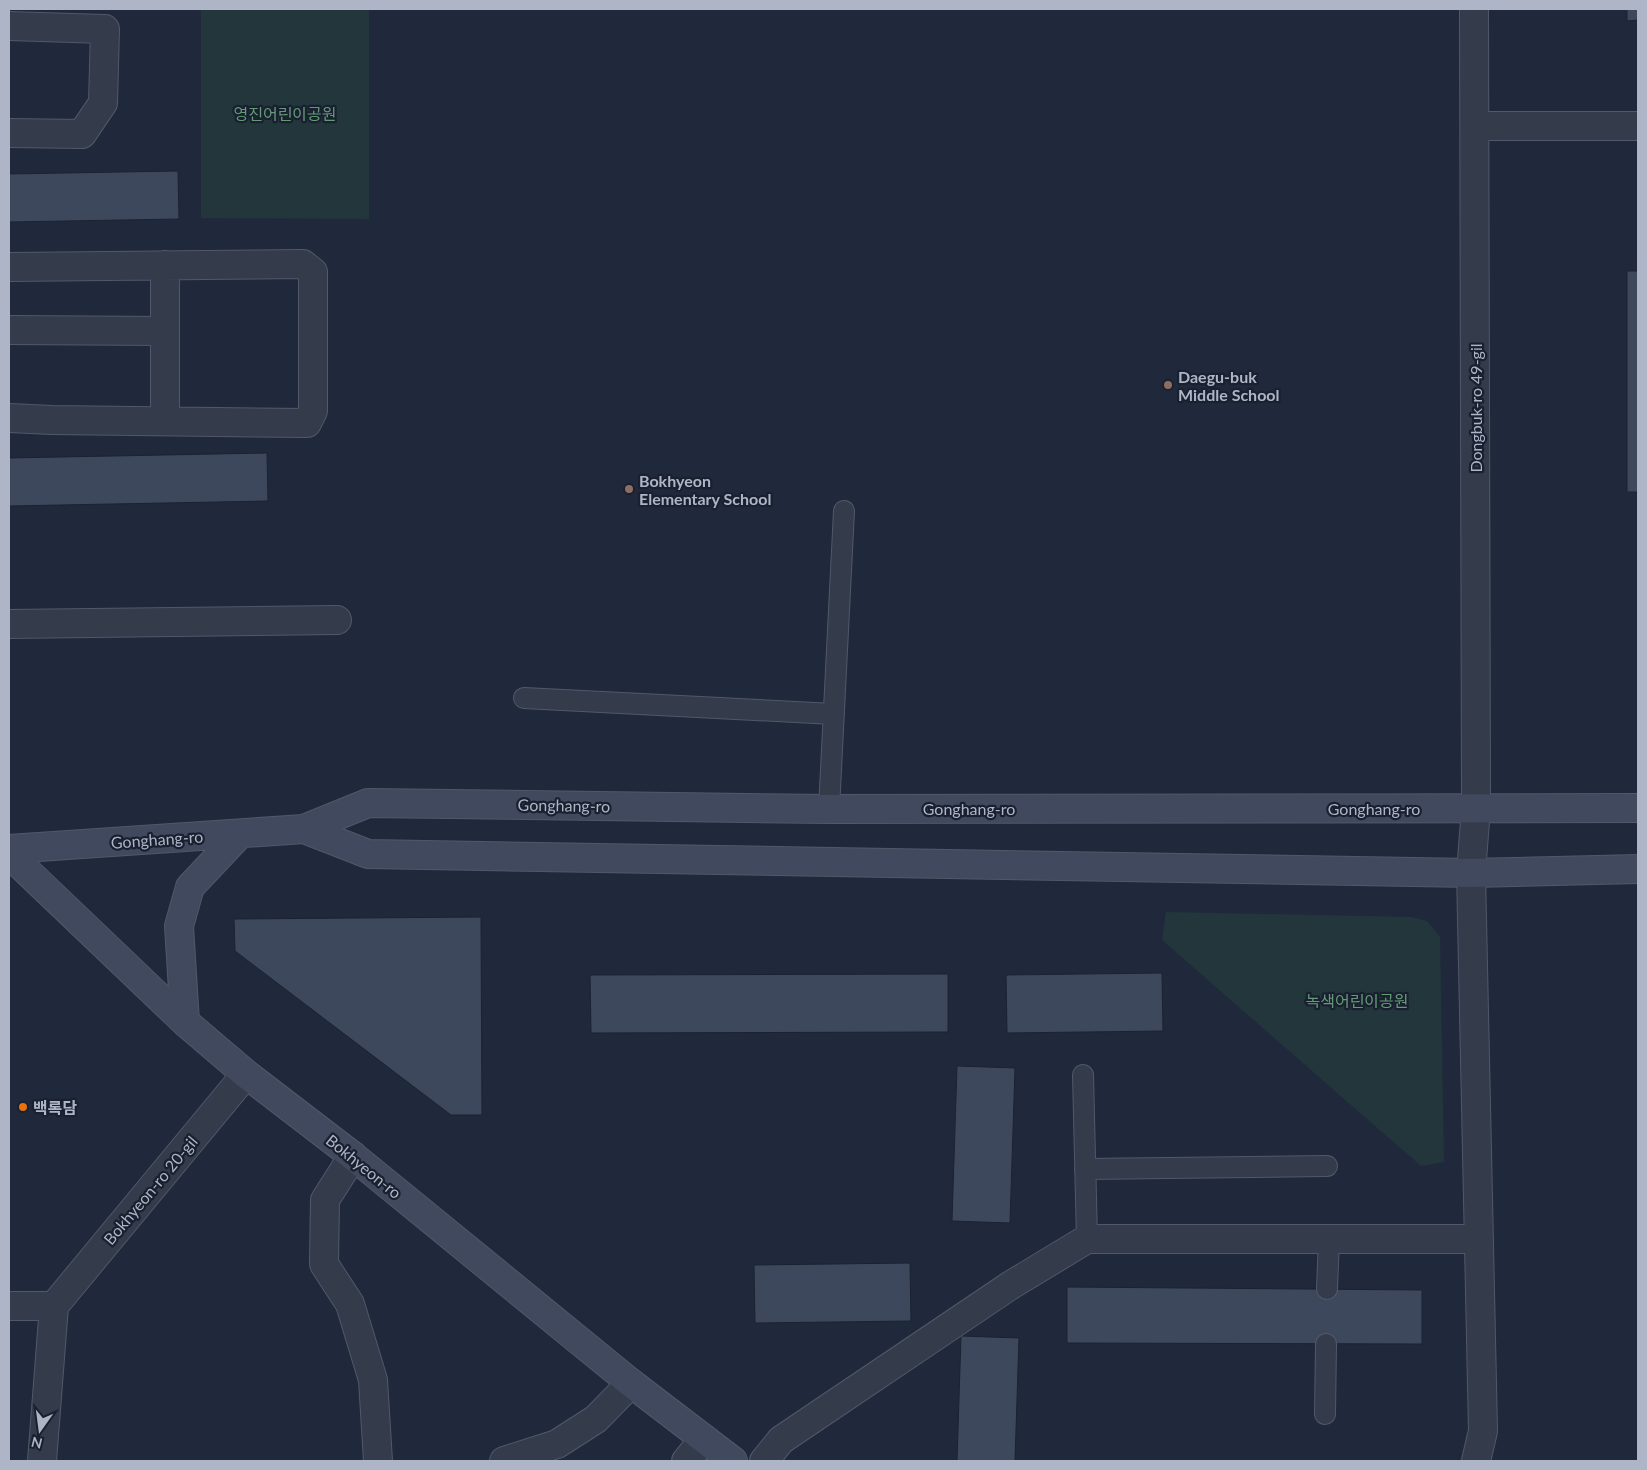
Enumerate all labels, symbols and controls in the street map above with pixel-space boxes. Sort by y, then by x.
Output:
park label: 영진어린이공원 [233,104,337,123]
street label: Dongbuk-ro 49-gil [1466,343,1485,473]
place label: Daegu-buk Middle School [1178,367,1280,404]
marker: Daegu-buk Middle School [1162,379,1174,391]
place label: Bokhyeon Elementary School [639,471,771,508]
marker: Bokhyeon Elementary School [623,483,635,495]
street label: Gonghang-ro [518,795,610,815]
street label: Gonghang-ro [923,799,1015,818]
street label: Gonghang-ro [1328,799,1420,818]
street label: Gonghang-ro [110,826,204,852]
park label: 녹색어린이공원 [1305,991,1409,1010]
place label: 백록담 [33,1098,77,1117]
marker: 백록담 [17,1101,29,1113]
street label: Bokhyeon-ro [323,1130,405,1202]
street label: Bokhyeon-ro 20-gil [99,1132,201,1248]
north arrow [15,1405,65,1455]
text: N [29,1434,44,1453]

